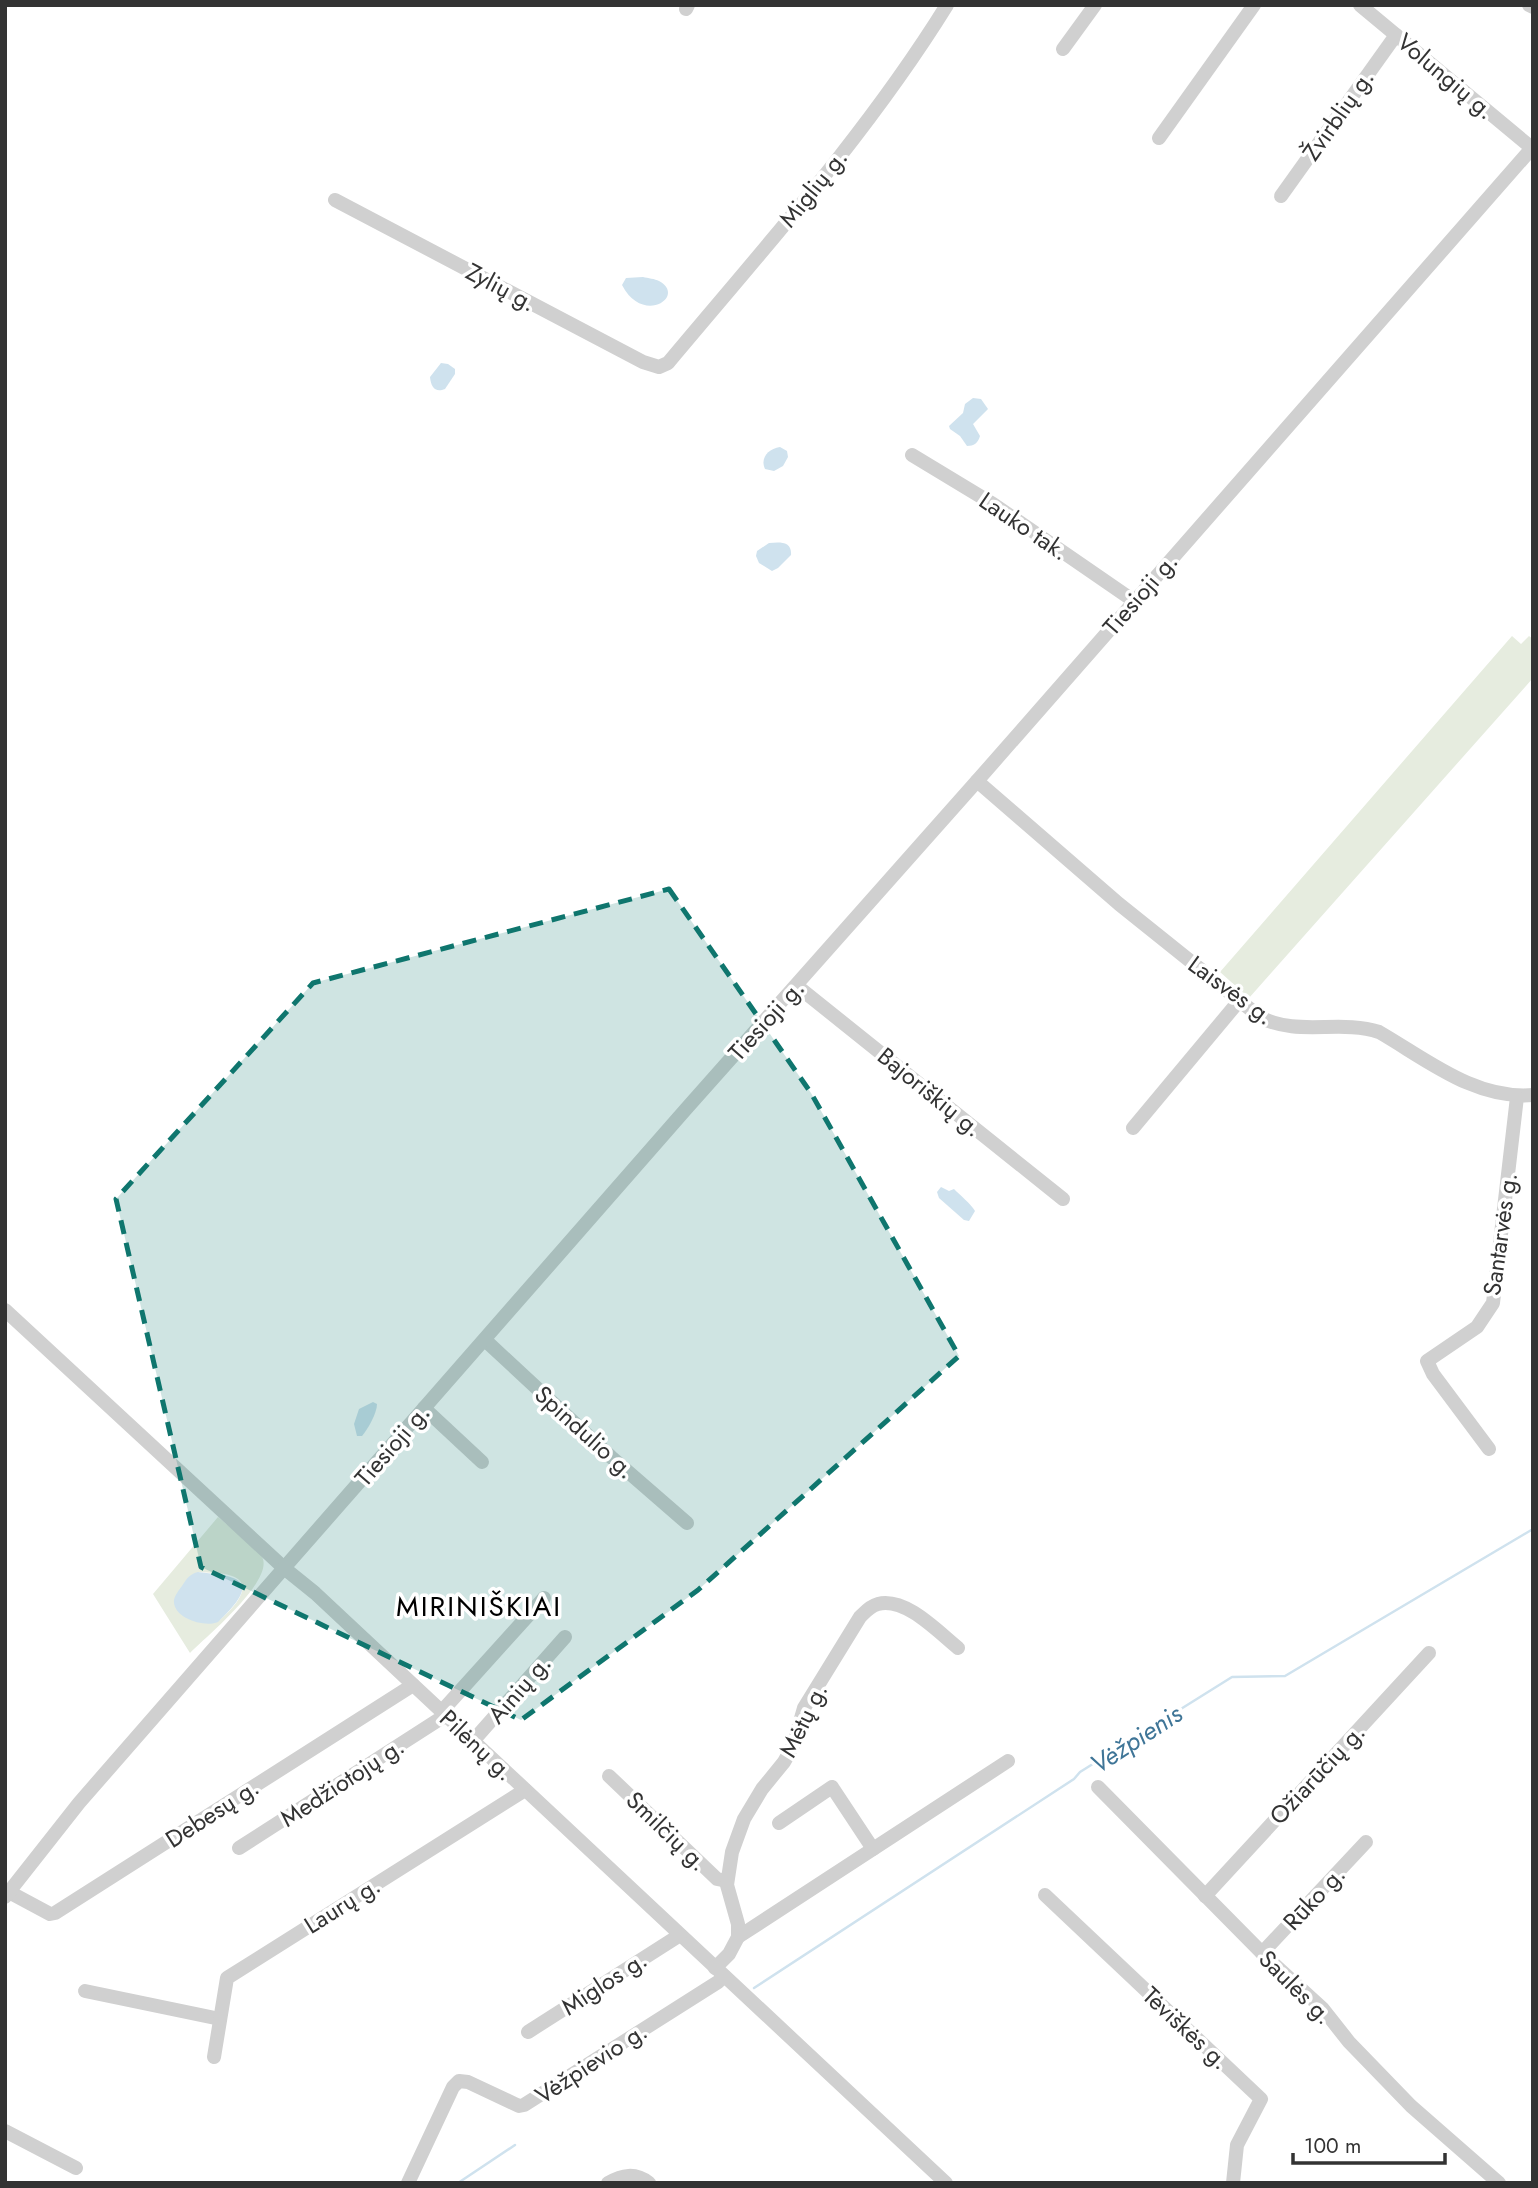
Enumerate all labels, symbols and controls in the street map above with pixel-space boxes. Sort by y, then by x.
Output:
street label: Volungių g. [1389,25,1503,127]
street label: Žvirblių g. [1294,62,1382,168]
street label: Miglių g. [771,141,855,235]
street label: Zylių g. [460,254,542,320]
street label: Lauko tak. [972,483,1076,569]
street label: Tiesioji g. [1094,545,1186,643]
street label: Laisvės g. [1181,947,1281,1033]
street label: Tiesioji g. [720,971,812,1069]
street label: Bajoriškių g. [870,1039,990,1145]
street label: Santarvės g. [1474,1170,1526,1298]
street label: Spindulio g. [527,1377,643,1487]
street label: Tiesioji g. [346,1396,438,1494]
district label: MIRINIŠKIAI [396,1586,562,1627]
street label: Ainių g. [479,1647,559,1731]
street label: Mėtų g. [770,1677,836,1763]
water label: Vėžpienis [1082,1695,1190,1783]
street label: Pilėnų g. [432,1701,522,1789]
street label: Ožiarūčių g. [1261,1716,1373,1832]
street label: Medžiotojų g. [273,1729,411,1835]
street label: Debesų g. [158,1770,266,1856]
street label: Smilčių g. [618,1783,716,1879]
street label: Rūko g. [1275,1858,1353,1938]
street label: Laurų g. [297,1868,387,1942]
street label: Miglos g. [554,1942,654,2024]
street label: Saulės g. [1251,1942,1341,2032]
street label: Tėviškės g. [1135,1979,1237,2077]
street label: Vėžpievio g. [528,2014,654,2112]
scale bar [1293,2122,1445,2166]
text: 100 m [1304,2131,1361,2161]

